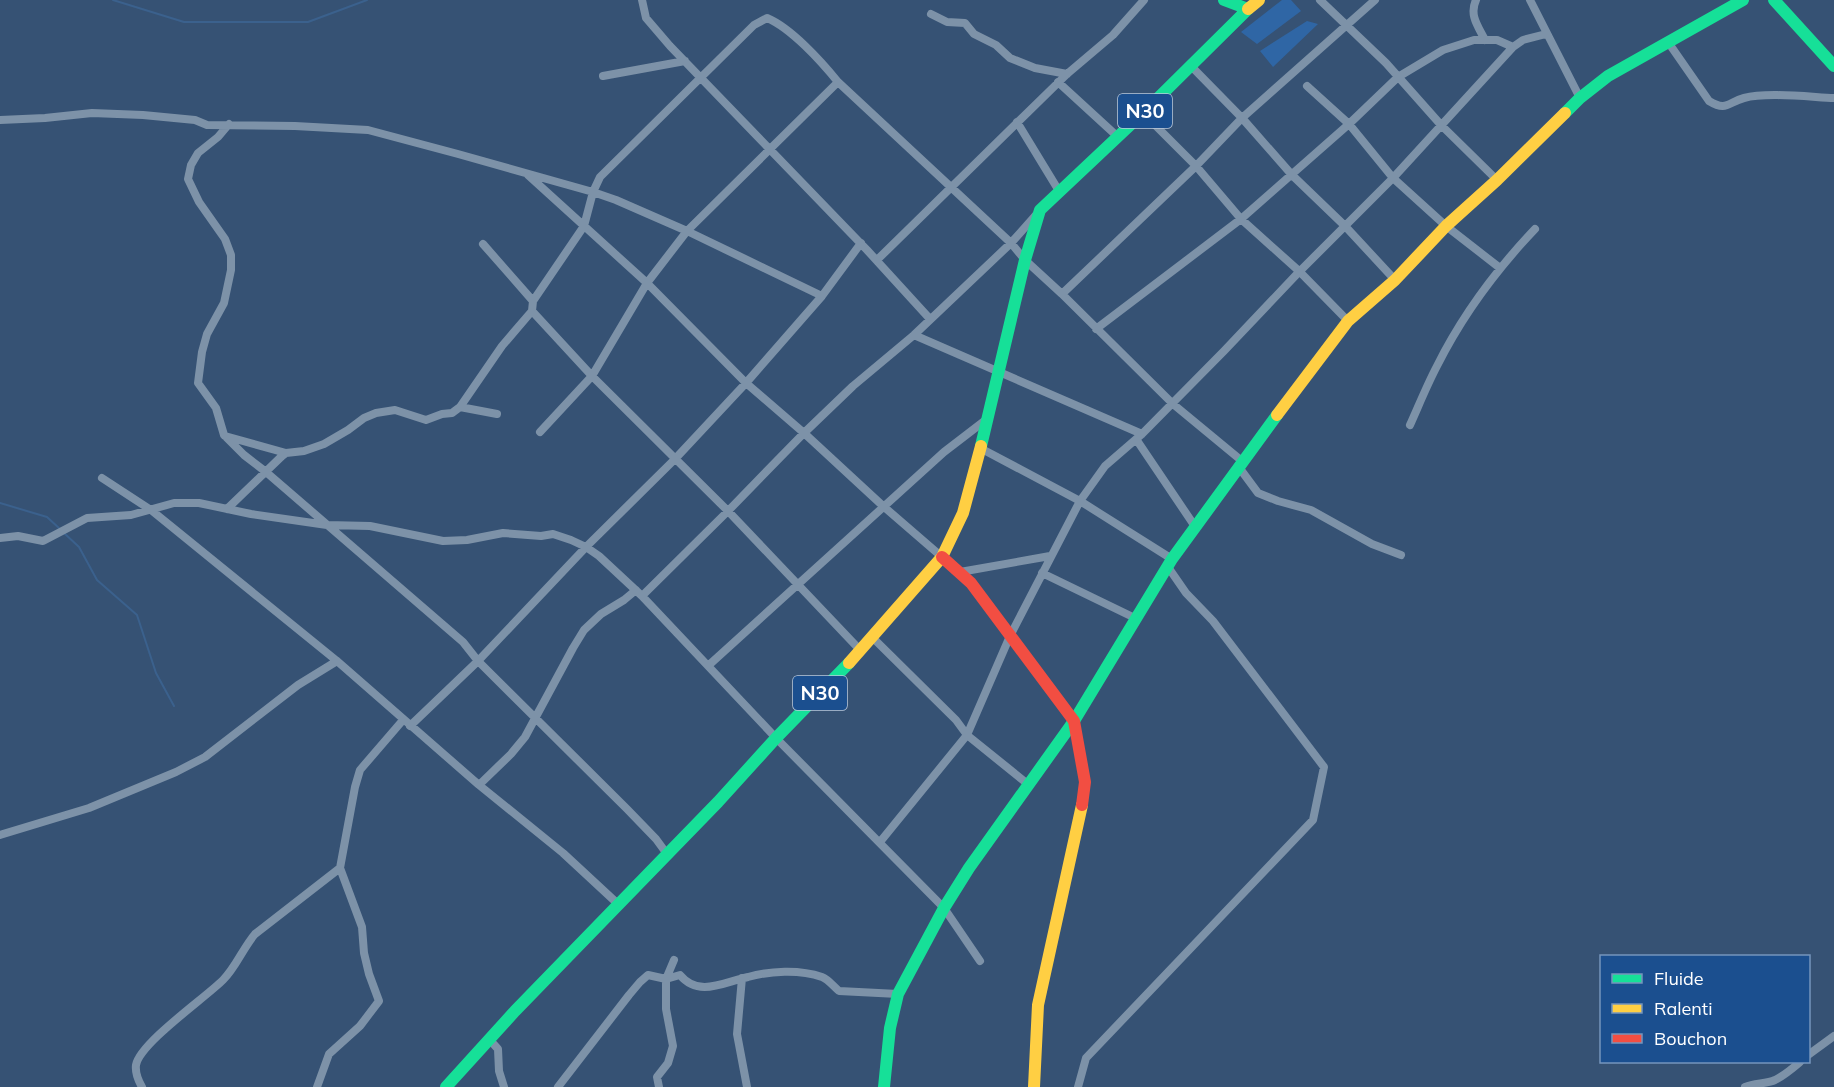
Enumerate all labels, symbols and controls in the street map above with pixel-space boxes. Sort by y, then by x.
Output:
road number: N30 [1118,94,1172,128]
road number: N30 [793,676,847,710]
legend [1600,955,1810,1063]
text: Fluide [1654,967,1704,990]
text: Ralenti [1654,997,1712,1020]
text: Bouchon [1654,1027,1727,1050]

